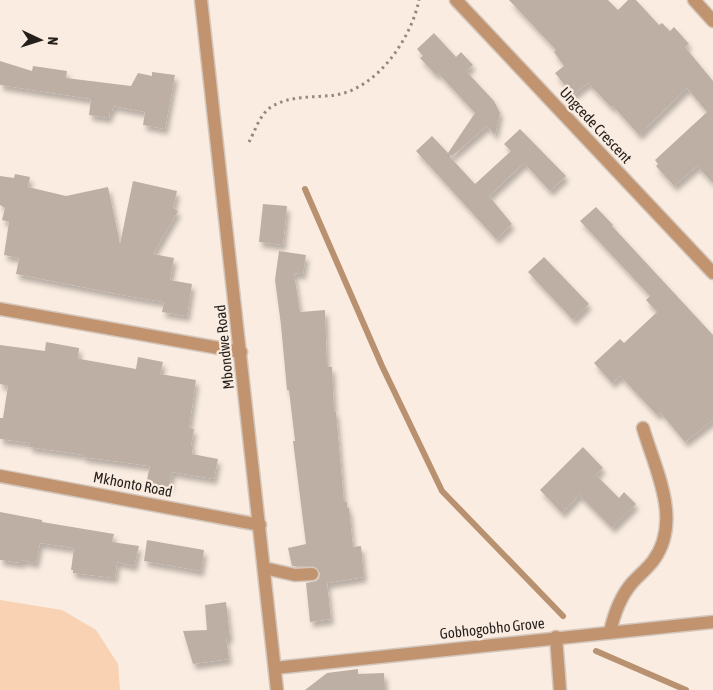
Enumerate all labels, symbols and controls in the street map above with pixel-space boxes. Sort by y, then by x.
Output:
north arrow [15,15,65,65]
text: N [45,36,61,46]
street label: Ungcede Crescent [556,83,636,167]
street label: Mbondwe Road [211,304,237,390]
street label: Mkhonto Road [92,468,174,500]
street label: Gobhogobho Grove [439,614,545,642]

